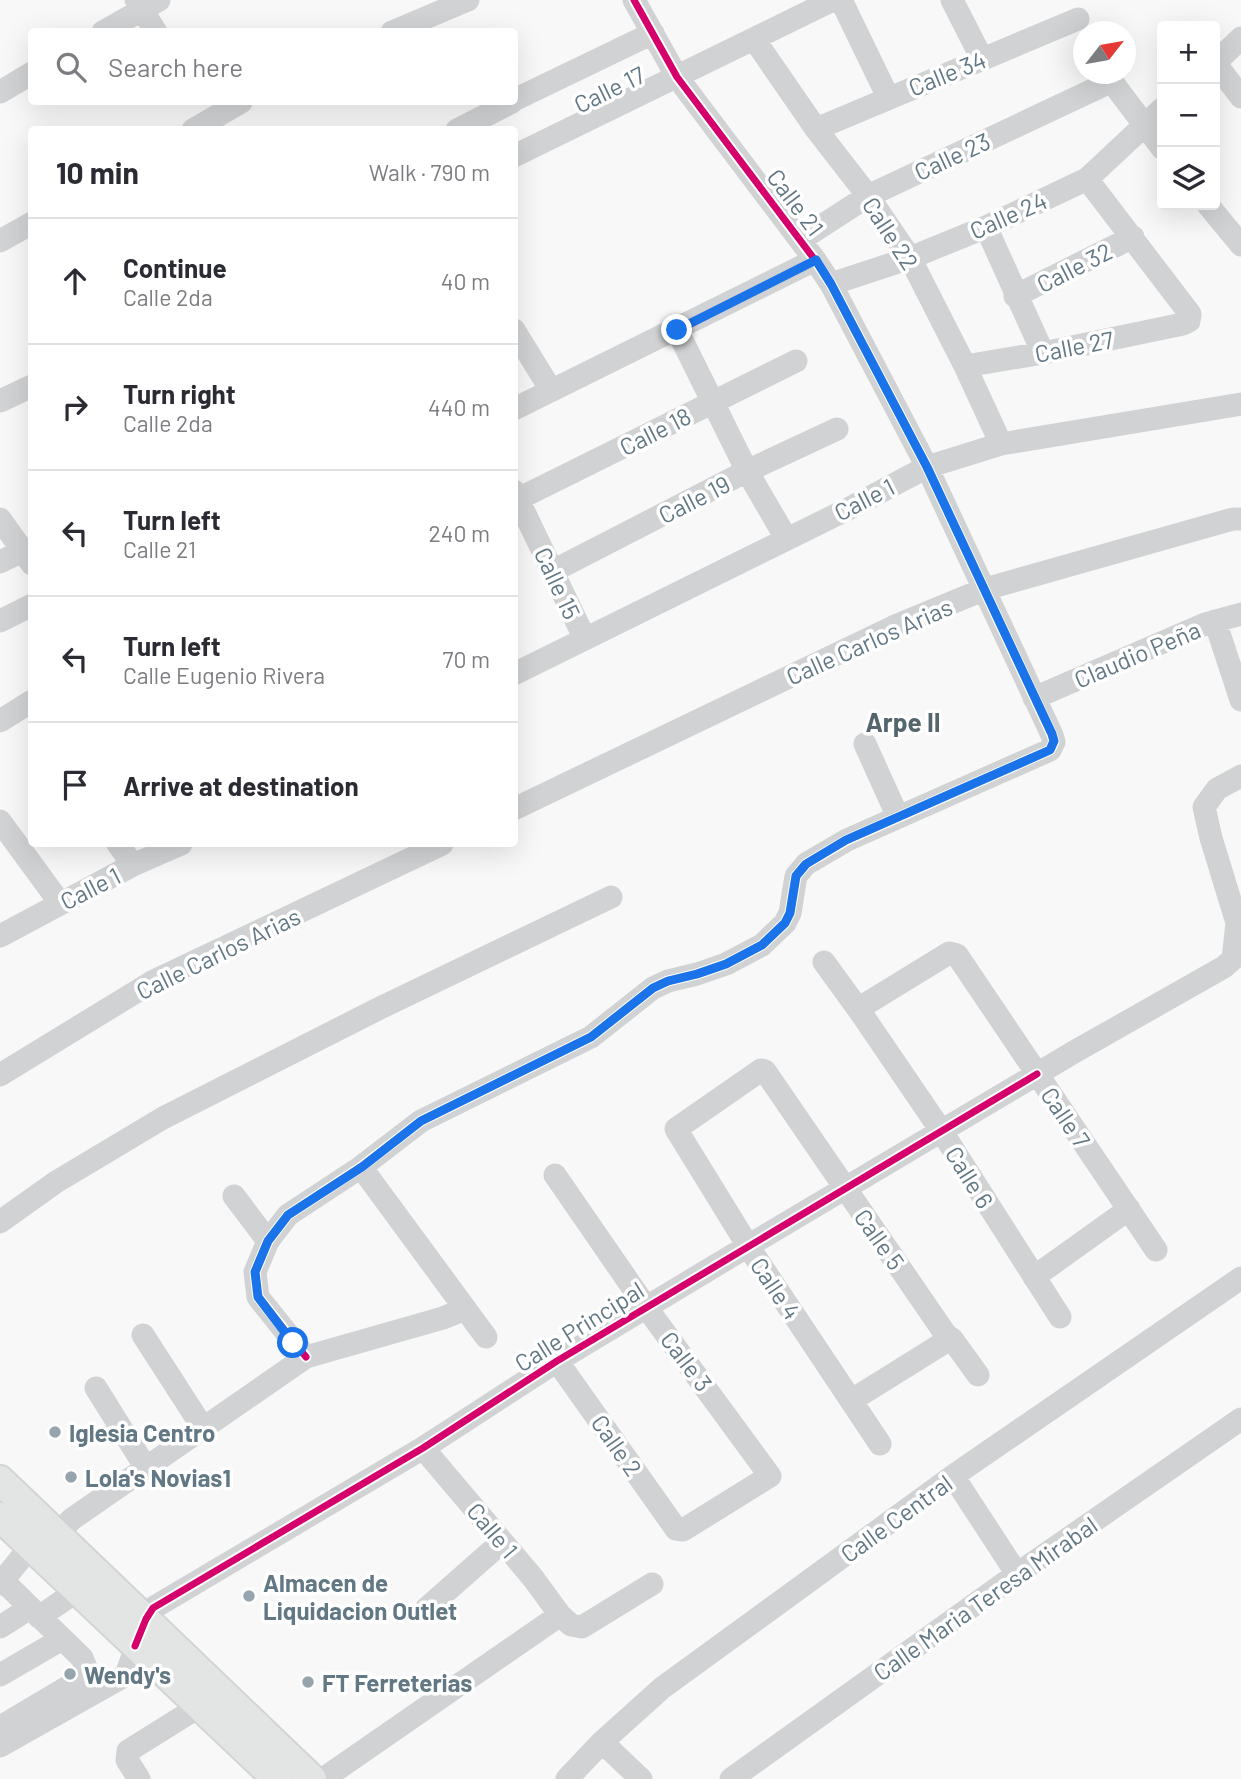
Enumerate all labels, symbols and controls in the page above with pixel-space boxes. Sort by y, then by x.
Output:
north arrow [1073,21,1136,84]
map controls [1157,21,1220,210]
button: + [1157,21,1220,84]
search box [28,28,518,105]
street label: Calle 34 [904,44,990,102]
icon: search [52,48,90,86]
text: Search here [108,51,243,82]
street label: Calle 17 [569,60,649,118]
button: − [1157,84,1220,147]
street label: Calle 23 [909,126,995,186]
button: layers [1157,147,1220,210]
text: 10 min [56,154,139,190]
text: Walk · 790 m [369,158,490,186]
street label: Calle 21 [761,163,831,241]
street label: Calle 24 [965,185,1051,245]
street label: Calle 22 [857,191,925,275]
street label: Calle 32 [1032,236,1116,298]
text: Continue [123,252,227,283]
icon: ahead [56,262,94,300]
text: 40 m [441,267,490,295]
text: Calle 2da [123,283,213,311]
route end [661,314,692,345]
street label: Calle 27 [1032,324,1116,368]
text: Turn right [123,378,236,409]
icon: right [56,388,94,426]
text: 440 m [428,393,490,421]
street label: Calle 18 [614,401,696,461]
text: Calle 2da [123,409,213,437]
street label: Calle 19 [653,469,735,529]
street label: Calle 1 [829,472,899,526]
text: Turn left [123,504,221,535]
icon: left [56,514,94,552]
text: 240 m [428,519,490,547]
text: Calle 21 [123,535,196,563]
street label: Calle 15 [529,542,587,624]
street label: Calle Carlos Arias [781,591,957,691]
street label: Claudio Peña [1070,614,1204,694]
text: Turn left [123,630,221,661]
icon: left [56,640,94,678]
text: 70 m [443,645,490,673]
text: Calle Eugenio Rivera [123,661,325,689]
district label: Arpe II [865,706,941,737]
icon: arrive [56,766,94,804]
text: Arrive at destination [123,770,359,801]
street label: Calle 1 [55,861,125,915]
street label: Calle Carlos Arias [131,901,305,1005]
street label: Calle 7 [1035,1081,1097,1153]
street label: Calle 6 [940,1141,1000,1213]
street label: Calle 5 [849,1203,911,1275]
street label: Calle 4 [745,1251,807,1325]
street label: Calle Principal [509,1275,649,1377]
street label: Calle 3 [655,1325,719,1397]
route start [277,1327,308,1358]
street label: Calle 2 [586,1409,648,1481]
place label: Iglesia Centro [69,1418,215,1447]
marker: Iglesia Centro [47,1424,63,1440]
place label: Lola's Novias1 [85,1463,231,1492]
street label: Calle Central [835,1468,957,1568]
marker: Lola's Novias1 [63,1469,79,1485]
street label: Calle 1 [461,1496,525,1564]
street label: Calle Maria Teresa Mirabal [868,1510,1102,1686]
place label: Almacen de Liquidacion Outlet [263,1568,457,1625]
marker: Almacen de Liquidacion Outlet [241,1588,257,1604]
place label: Wendy's [84,1660,171,1689]
marker: Wendy's [62,1666,78,1682]
place label: FT Ferreterias [322,1668,472,1697]
marker: FT Ferreterias [300,1674,316,1690]

